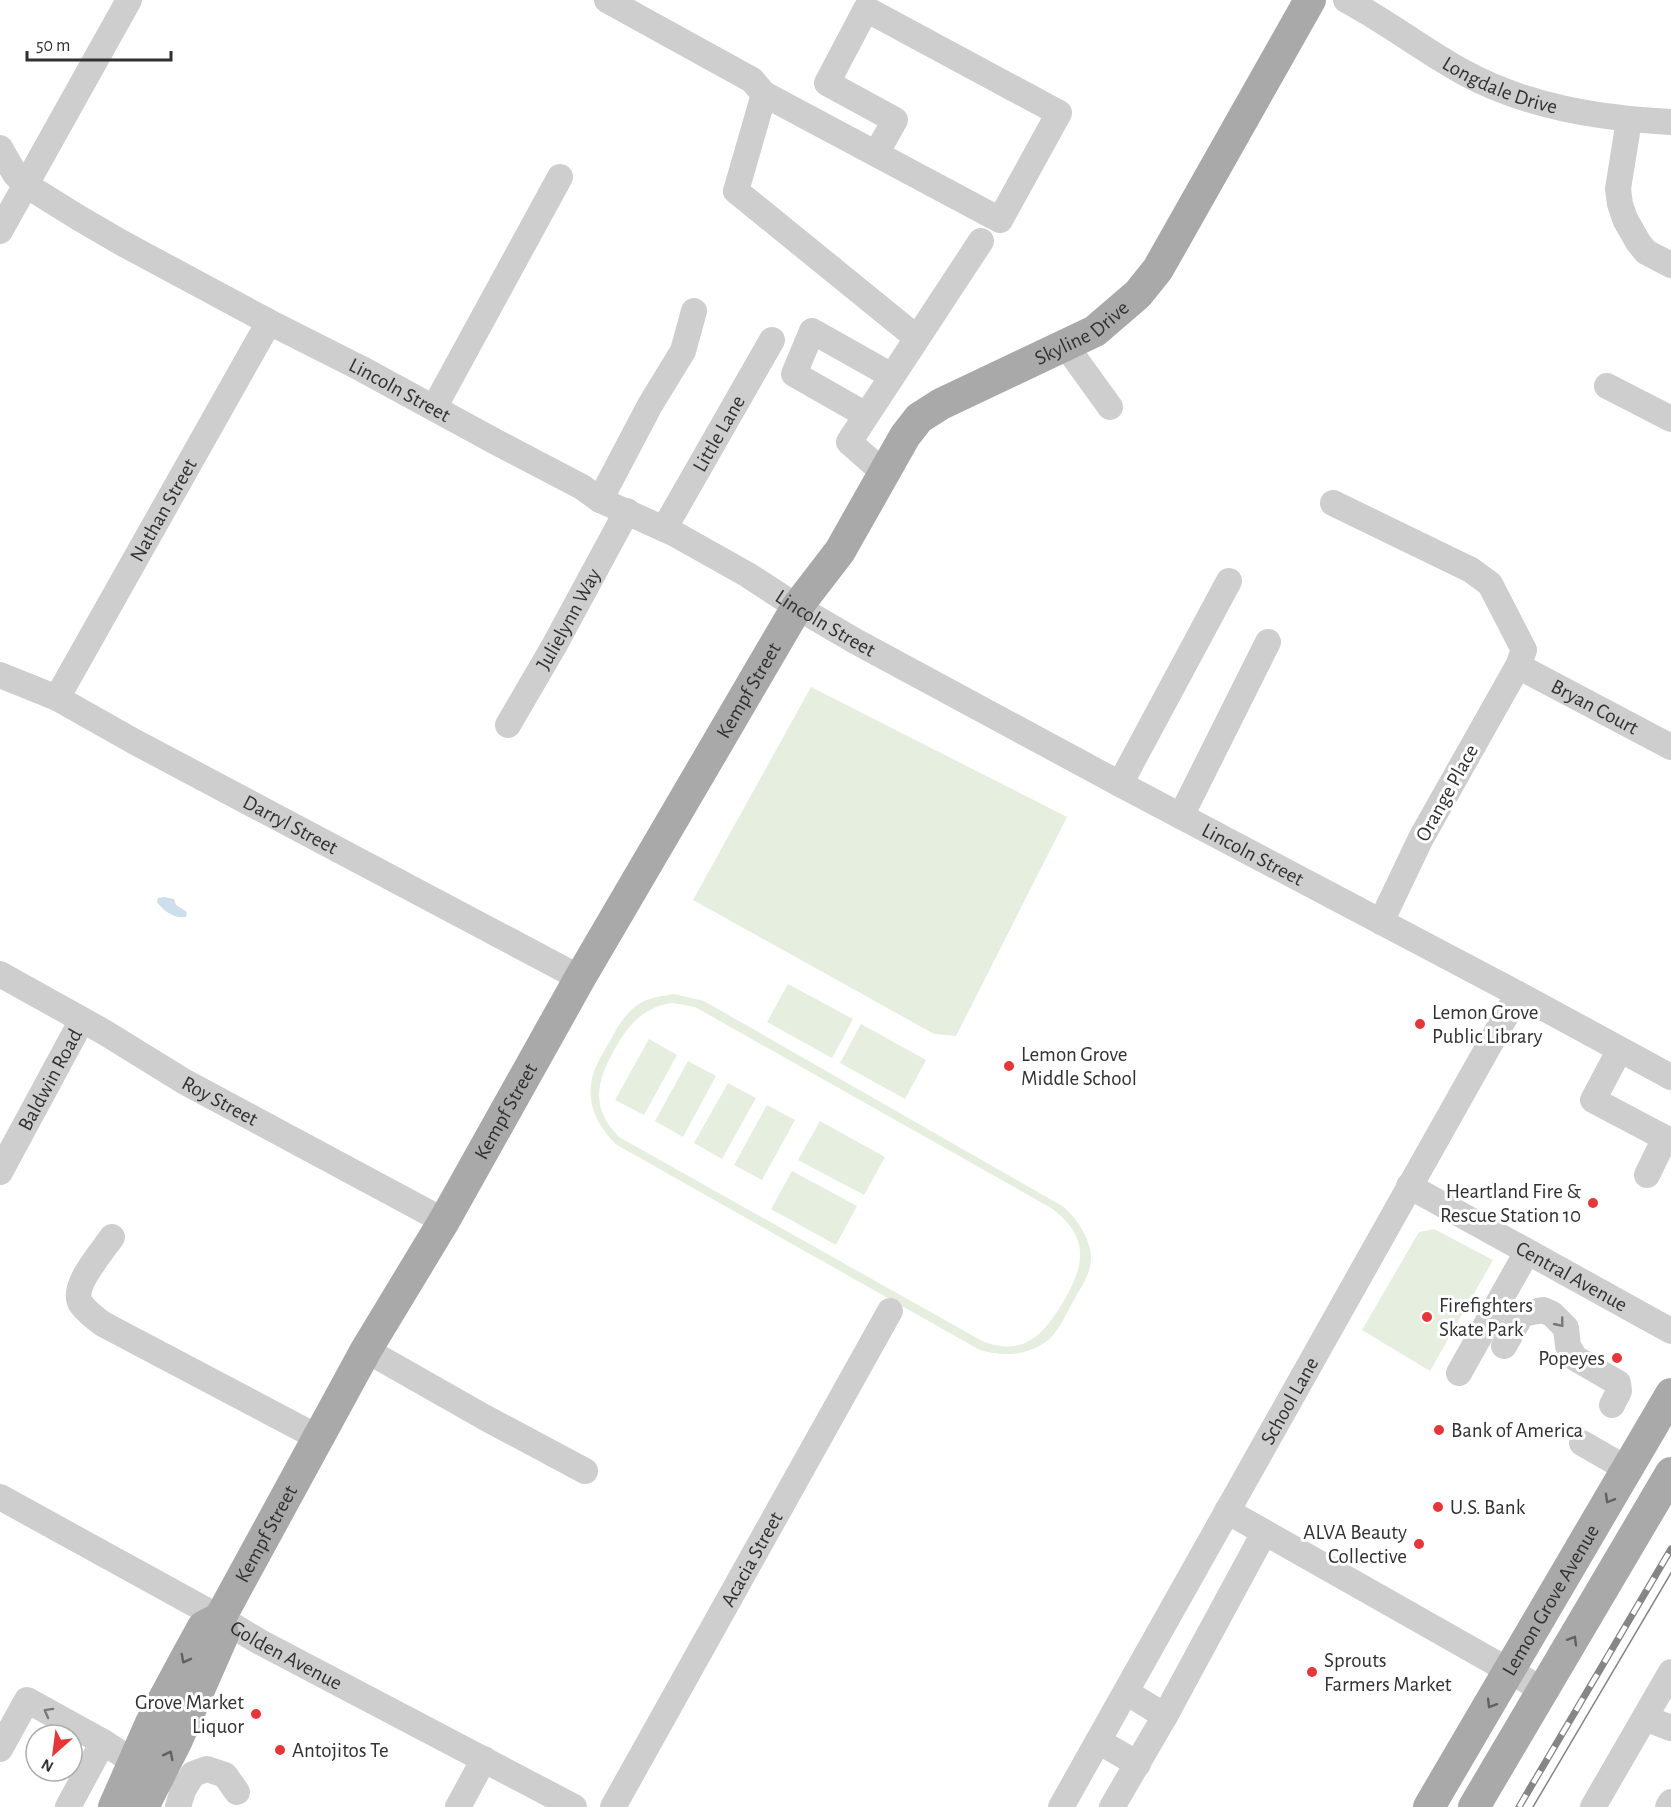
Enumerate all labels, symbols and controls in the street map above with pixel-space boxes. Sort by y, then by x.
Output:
scale bar [27,24,171,62]
text: 50 m [36,37,70,55]
street label: Longdale Drive [1439,52,1560,117]
street label: Skyline Drive [1031,296,1133,369]
street label: Lincoln Street [346,354,454,426]
street label: Little Lane [689,392,749,475]
street label: Nathan Street [126,455,201,565]
street label: Julielynn Way [532,565,604,673]
street label: Lincoln Street [772,585,879,661]
street label: Kempf Street [712,638,785,742]
street label: Bryan Court [1548,675,1642,738]
street label: Orange Place [1412,741,1482,845]
street label: Darryl Street [240,791,342,858]
street label: Lincoln Street [1199,819,1308,890]
place label: Lemon Grove Public Library [1432,1002,1542,1047]
marker: Lemon Grove Public Library [1413,1017,1427,1031]
street label: Baldwin Road [14,1025,86,1134]
place label: Lemon Grove Middle School [1021,1044,1137,1089]
street label: Kempf Street [470,1059,541,1163]
marker: Lemon Grove Middle School [1002,1059,1016,1073]
street label: Roy Street [179,1072,262,1130]
place label: Heartland Fire & Rescue Station 10 [1440,1181,1581,1226]
marker: Heartland Fire & Rescue Station 10 [1586,1196,1600,1210]
street label: Central Avenue [1512,1237,1631,1315]
place label: Firefighters Skate Park [1439,1295,1533,1340]
marker: Firefighters Skate Park [1420,1310,1434,1324]
one-way arrow [1552,1316,1563,1327]
place label: Popeyes [1538,1348,1605,1369]
marker: Popeyes [1610,1351,1624,1365]
street label: School Lane [1257,1354,1322,1448]
place label: Bank of America [1451,1420,1584,1441]
marker: Bank of America [1432,1423,1446,1437]
street label: Kempf Street [231,1482,301,1586]
one-way arrow [1605,1493,1617,1503]
place label: U.S. Bank [1450,1497,1526,1518]
marker: U.S. Bank [1431,1500,1445,1514]
street label: Acacia Street [717,1508,786,1610]
street label: Lemon Grove Avenue [1498,1521,1603,1679]
place label: ALVA Beauty Collective [1303,1522,1407,1567]
marker: ALVA Beauty Collective [1412,1537,1426,1551]
street label: Golden Avenue [227,1616,346,1694]
one-way arrow [1565,1636,1577,1646]
place label: Sprouts Farmers Market [1324,1650,1452,1695]
one-way arrow [181,1653,192,1664]
marker: Sprouts Farmers Market [1305,1665,1319,1679]
place label: Grove Market Liquor [135,1692,244,1737]
one-way arrow [1486,1698,1498,1708]
one-way arrow [43,1707,54,1719]
marker: Grove Market Liquor [249,1707,263,1721]
north arrow [24,1723,84,1783]
place label: Antojitos Te [292,1740,389,1761]
marker: Antojitos Te [273,1743,287,1757]
one-way arrow [162,1750,174,1761]
text: N [39,1756,56,1775]

